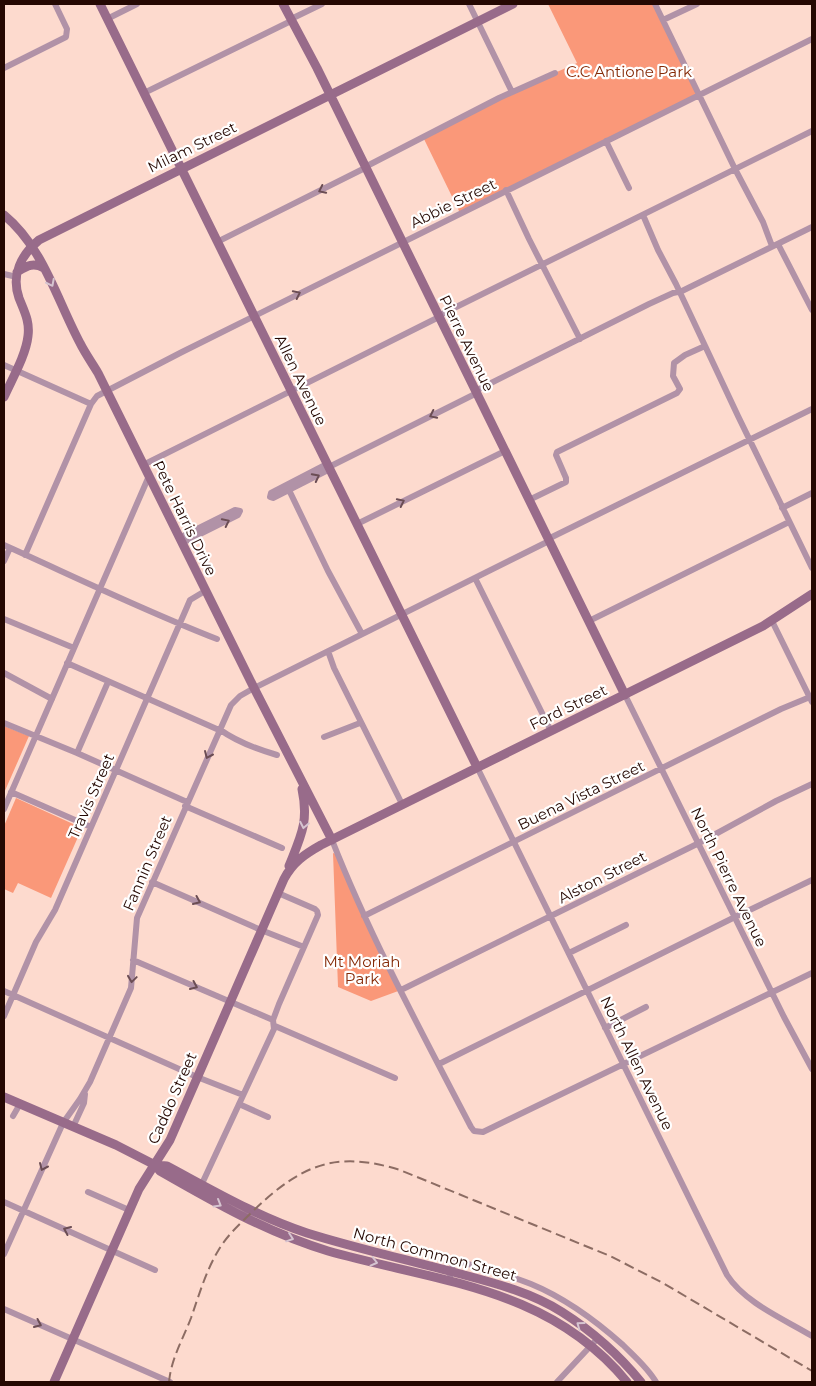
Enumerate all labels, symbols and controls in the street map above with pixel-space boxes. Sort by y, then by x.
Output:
park label: C.C Antione Park [566,62,692,81]
street label: Milam Street [144,117,240,177]
street label: Abbie Street [407,174,499,232]
one-way arrow [318,184,327,194]
one-way arrow [45,278,55,287]
one-way arrow [292,290,301,300]
street label: Pierre Avenue [435,292,499,394]
street label: Allen Avenue [271,332,331,428]
one-way arrow [429,409,438,419]
street label: Pete Harris Drive [149,457,221,579]
one-way arrow [310,473,319,483]
one-way arrow [395,498,404,508]
one-way arrow [220,518,229,528]
street label: Ford Street [526,680,610,734]
street label: Travis Street [64,750,118,842]
one-way arrow [203,750,214,759]
street label: Buena Vista Street [514,756,648,834]
street label: North Pierre Avenue [687,804,771,950]
street label: Fannin Street [118,812,176,914]
one-way arrow [299,820,309,829]
street label: Alston Street [555,847,649,907]
one-way arrow [192,895,201,906]
park label: Mt Moriah Park [324,952,401,988]
one-way arrow [127,975,137,984]
one-way arrow [189,980,198,991]
street label: North Allen Avenue [596,993,678,1133]
street label: Caddo Street [143,1049,201,1147]
one-way arrow [38,1162,49,1171]
one-way arrow [213,1198,222,1208]
street label: North Common Street [351,1223,519,1285]
one-way arrow [63,1226,72,1237]
one-way arrow [285,1232,293,1242]
one-way arrow [370,1256,379,1267]
one-way arrow [33,1318,42,1329]
one-way arrow [576,1322,586,1331]

